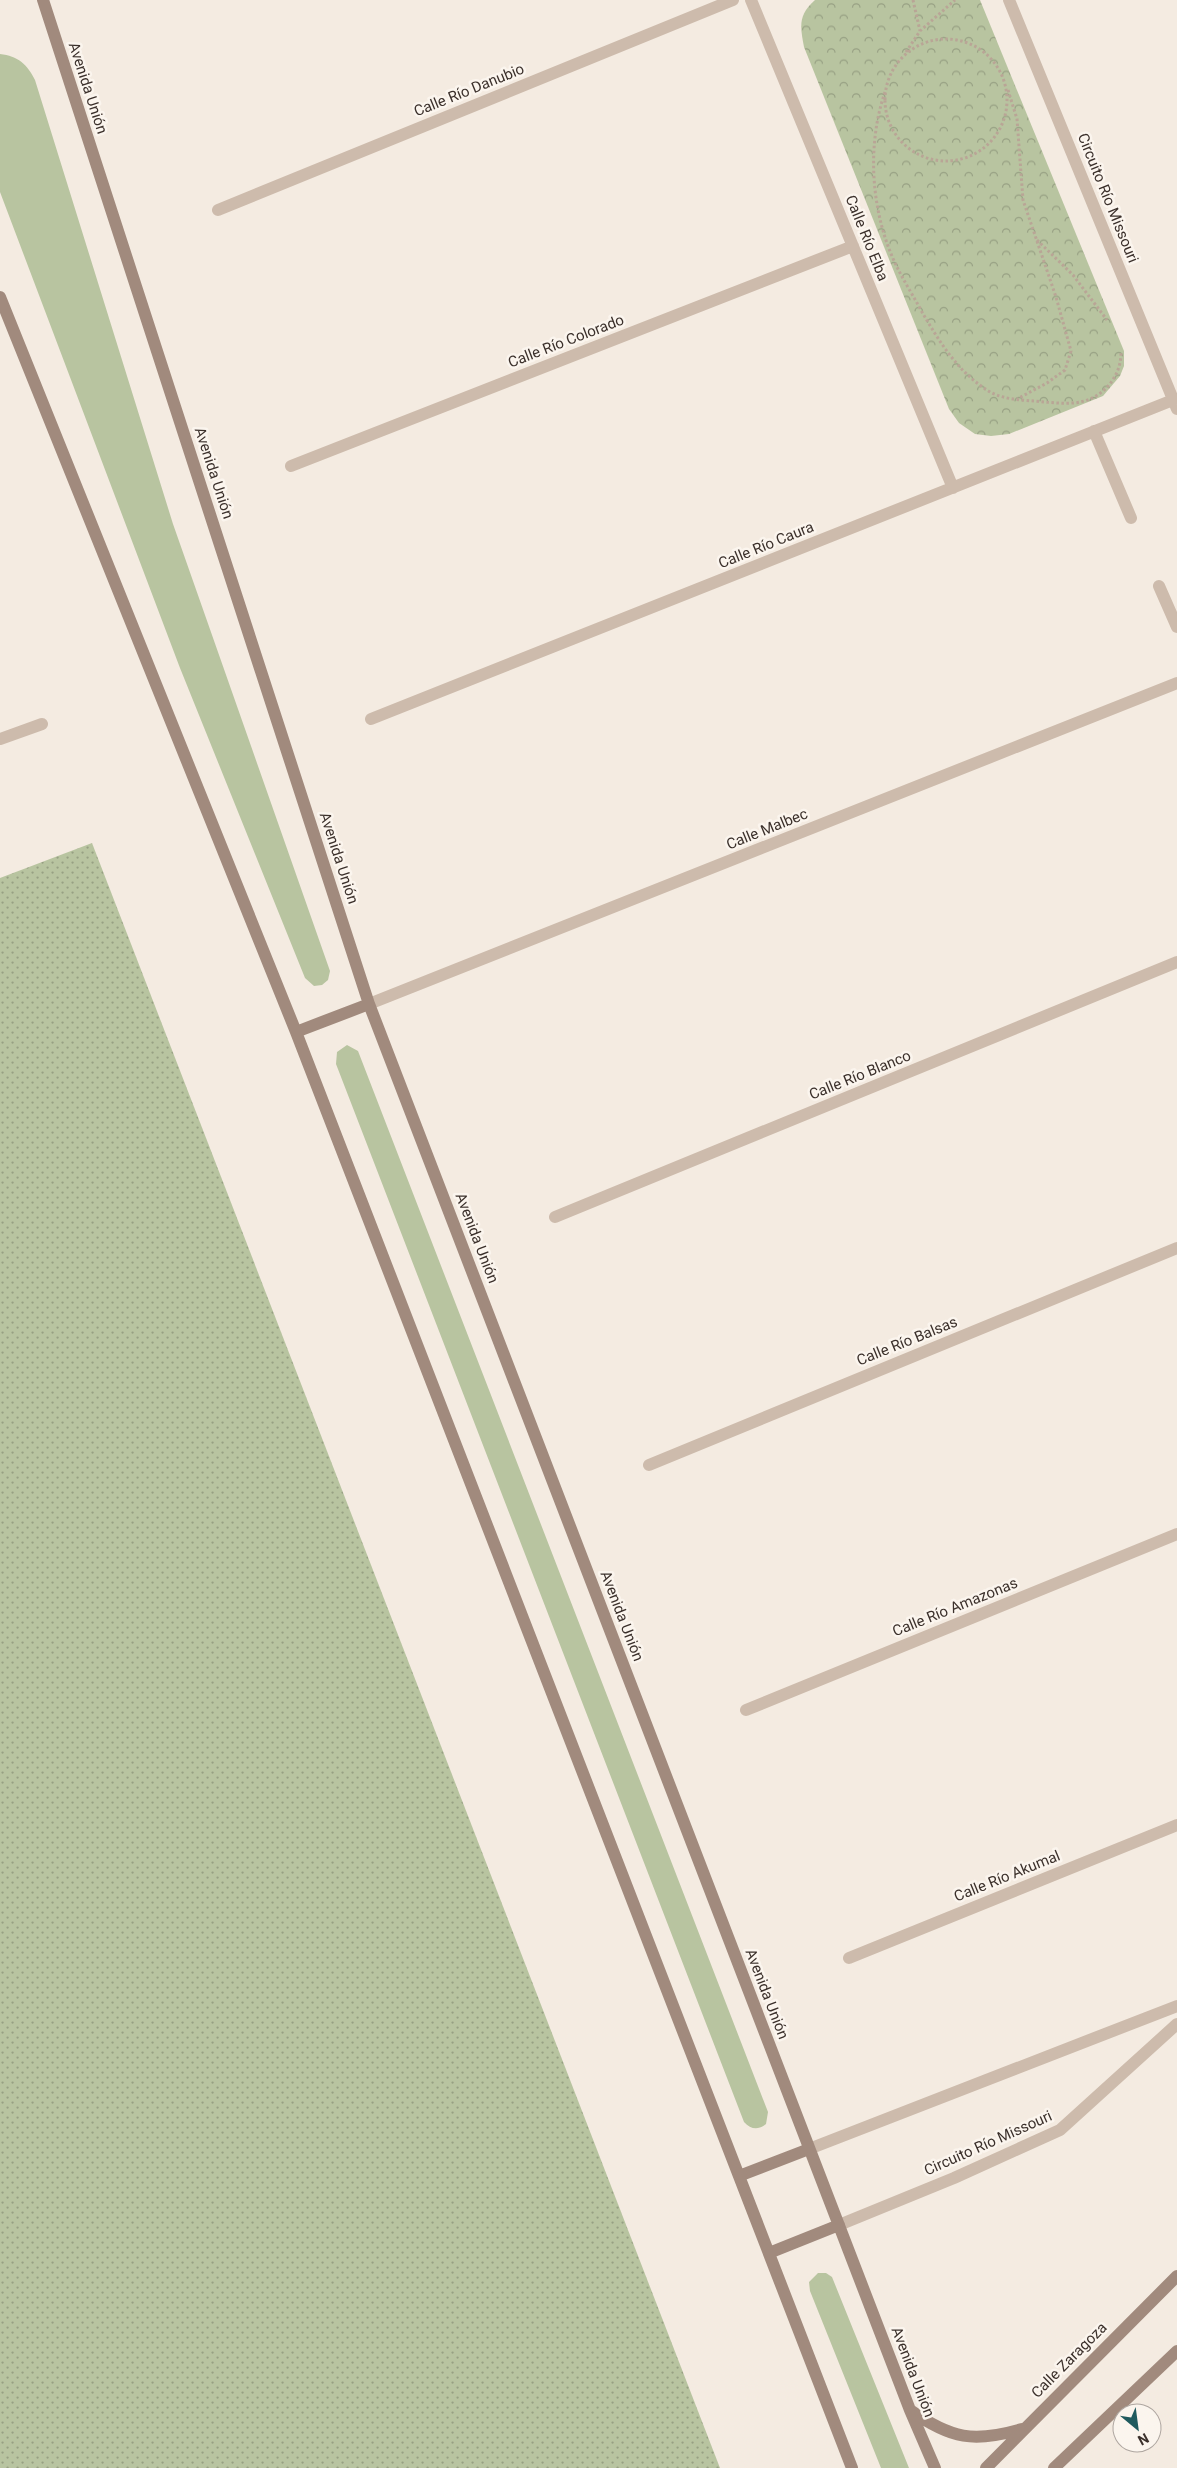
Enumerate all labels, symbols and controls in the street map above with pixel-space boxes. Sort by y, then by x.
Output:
street label: Avenida Unión [65,40,111,136]
street label: Calle Río Danubio [411,60,527,120]
street label: Circuito Río Missouri [1074,131,1142,265]
street label: Calle Río Elba [842,192,892,284]
street label: Calle Río Colorado [506,311,626,371]
street label: Avenida Unión [191,425,237,521]
street label: Calle Río Caura [716,518,816,572]
street label: Calle Malbec [724,804,810,853]
street label: Avenida Unión [316,810,362,906]
street label: Calle Río Blanco [807,1046,913,1104]
street label: Avenida Unión [452,1190,502,1286]
street label: Calle Río Balsas [854,1313,960,1369]
street label: Avenida Unión [597,1568,647,1664]
street label: Calle Río Amazonas [890,1574,1020,1640]
street label: Calle Río Akumal [951,1847,1063,1905]
street label: Avenida Unión [742,1946,792,2042]
street label: Circuito Río Missouri [921,2107,1055,2179]
street label: Calle Zaragoza [1027,2318,1111,2402]
street label: Avenida Unión [888,2324,938,2420]
north arrow [1112,2403,1162,2453]
text: N [1135,2430,1152,2449]

